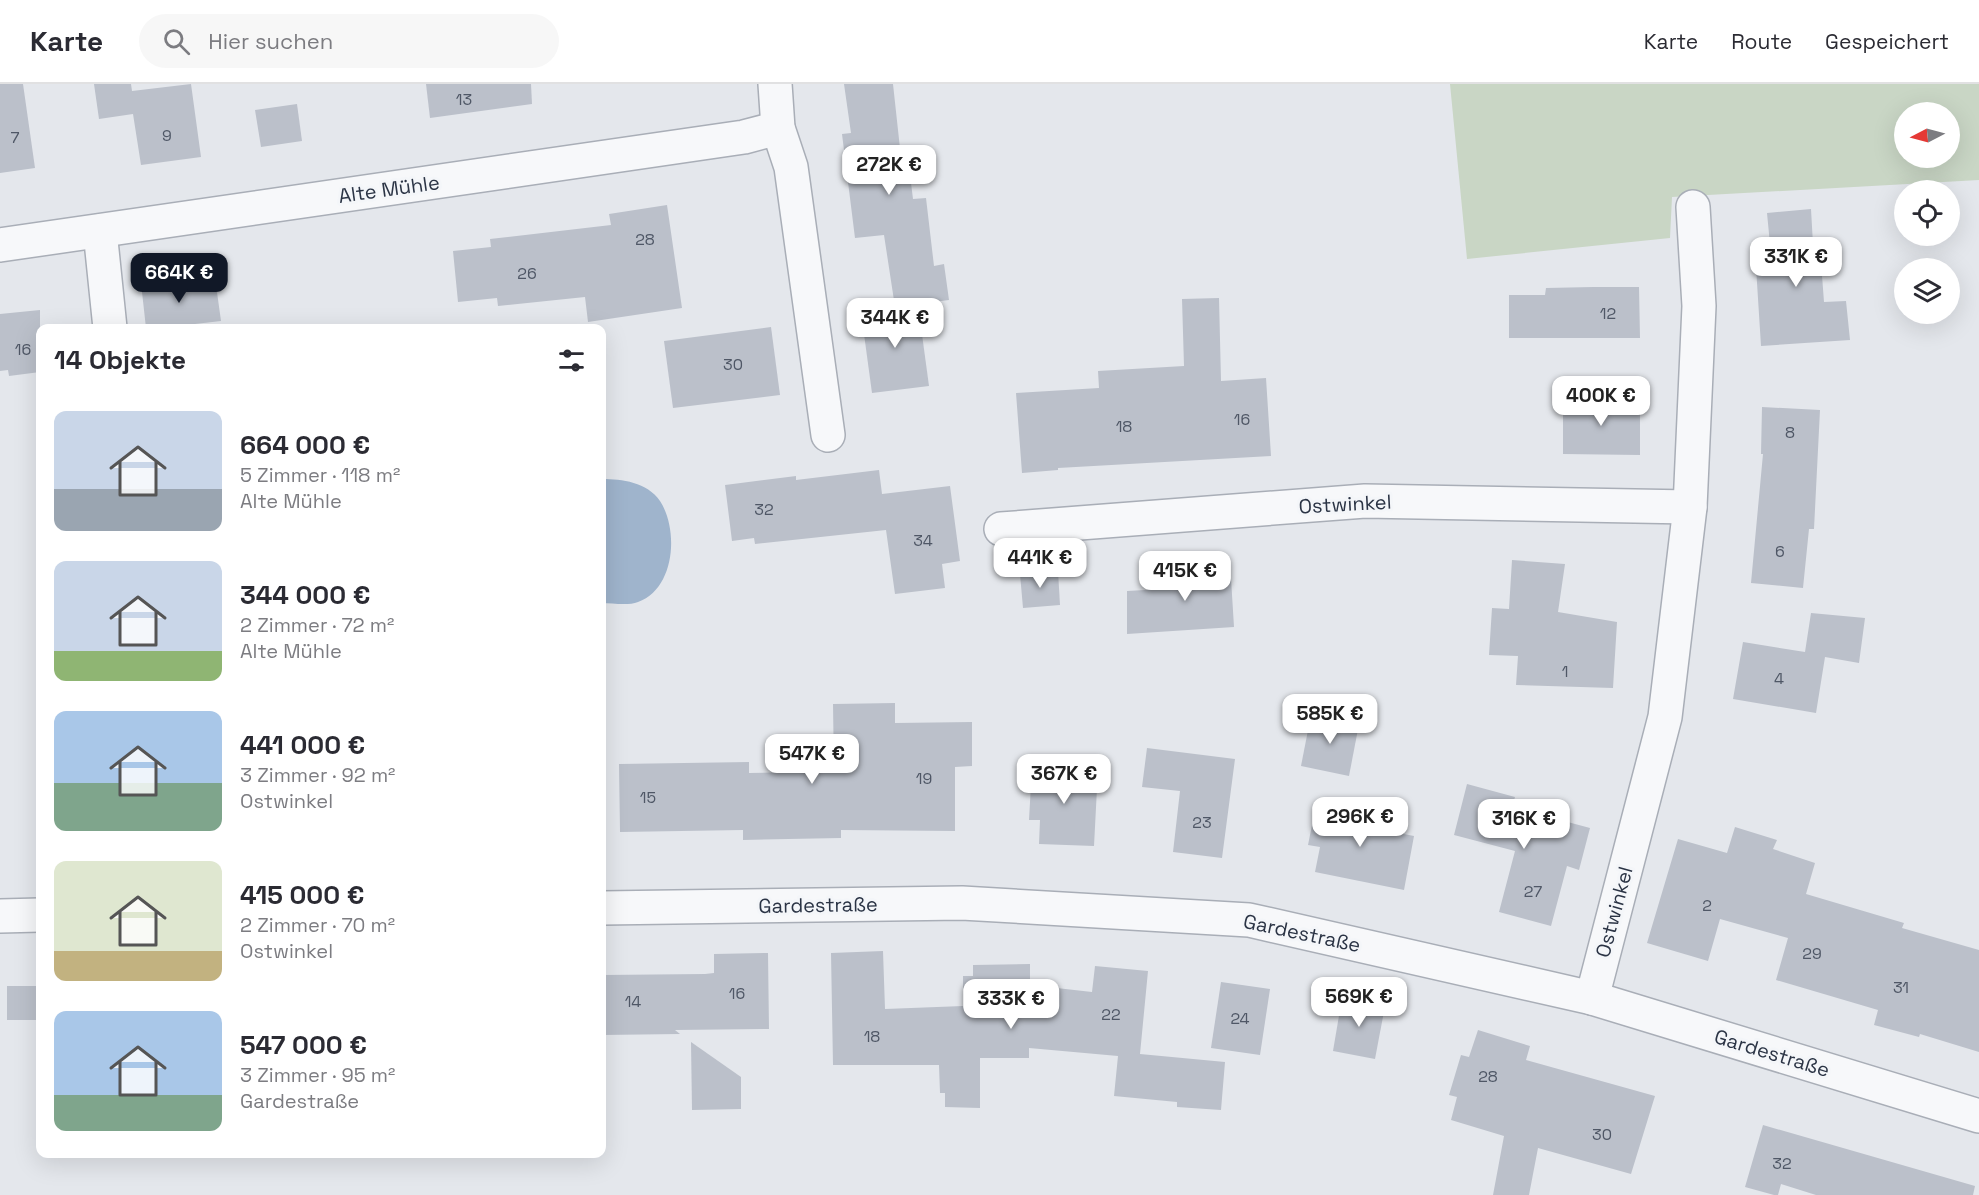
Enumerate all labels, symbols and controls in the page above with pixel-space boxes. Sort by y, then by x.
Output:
search box [139,14,559,68]
text: Karte [30,23,103,59]
icon: search [160,25,193,58]
text: Hier suchen [208,27,333,55]
text: Karte [1644,28,1698,55]
text: Route [1731,28,1792,55]
text: Gespeichert [1825,28,1949,55]
house number: 13 [456,89,472,110]
north arrow [1894,102,1960,168]
map controls [1894,102,1960,324]
house number: 9 [162,125,172,146]
house number: 7 [10,127,20,148]
pin: 272K € [840,145,938,196]
text: 272K € [856,151,922,177]
street label: Alte Mühle [337,169,441,209]
button: locate [1894,180,1960,246]
house number: 28 [635,229,655,250]
pin: 331K € [1747,237,1845,288]
text: 331K € [1764,243,1828,269]
pin: 664K € [130,253,228,304]
button: layers [1894,258,1960,324]
text: 664K € [145,259,213,285]
house number: 26 [517,263,537,284]
pin: 344K € [846,298,944,349]
house number: 12 [1600,303,1616,324]
text: 344K € [861,304,929,330]
house number: 16 [15,339,31,360]
text: 14 Objekte [54,343,186,377]
icon: filters [555,344,588,377]
house number: 30 [723,354,743,375]
pin: 400K € [1552,376,1650,427]
text: 400K € [1566,382,1636,408]
house number: 16 [1234,409,1250,430]
house number: 18 [1116,416,1132,437]
house number: 8 [1785,422,1795,443]
text: 664 000 € [240,428,370,462]
icon: home [102,435,174,507]
text: 5 Zimmer · 118 m² [240,462,400,488]
text: Alte Mühle [240,488,342,514]
street label: Ostwinkel [1298,489,1392,519]
house number: 32 [754,499,774,520]
house number: 34 [913,530,933,551]
pin: 441K € [991,538,1089,589]
house number: 6 [1775,541,1785,562]
text: 441K € [1008,544,1072,570]
pin: 415K € [1136,551,1234,602]
text: 415K € [1153,557,1217,583]
text: 344 000 € [240,578,370,612]
icon: home [102,585,174,657]
text: 2 Zimmer · 72 m² [240,612,394,638]
text: Alte Mühle [240,638,342,664]
house number: 1 [1562,661,1568,682]
house number: 4 [1774,668,1784,689]
pin: 585K € [1281,694,1379,745]
text: 585K € [1296,700,1364,726]
text: 441 000 € [240,728,365,762]
pin: 547K € [763,734,861,785]
icon: home [102,735,174,807]
text: 547K € [779,740,845,766]
pin: 367K € [1015,754,1113,805]
text: 367K € [1031,760,1097,786]
text: 3 Zimmer · 92 m² [240,762,395,788]
house number: 19 [916,768,932,789]
house number: 15 [640,787,656,808]
text: Ostwinkel [240,788,333,814]
pin: 296K € [1311,797,1409,848]
pin: 316K € [1475,799,1573,850]
text: 296K € [1326,803,1394,829]
text: 316K € [1492,805,1556,831]
house number: 23 [1192,812,1212,833]
street label: Ostwinkel [1589,864,1639,960]
text: 415 000 € [240,878,364,912]
house number: 27 [1524,881,1542,902]
icon: home [102,885,174,957]
street label: Gardestraße [758,891,878,919]
house number: 2 [1702,895,1712,916]
street label: Gardestraße [1241,908,1363,958]
text: 2 Zimmer · 70 m² [240,912,395,938]
text: Ostwinkel [240,938,333,964]
house number: 29 [1802,943,1822,964]
pin: 569K € [1310,977,1408,1028]
house number: 31 [1893,977,1909,998]
pin: 333K € [962,979,1060,1030]
house number: 16 [729,983,745,1004]
text: 569K € [1325,983,1393,1009]
text: 333K € [977,985,1045,1011]
house number: 14 [625,991,641,1012]
house number: 22 [1101,1004,1121,1025]
house number: 24 [1230,1008,1250,1029]
street label: Gardestraße [1711,1023,1833,1083]
house number: 18 [864,1026,880,1047]
text: 547 000 € [240,1028,367,1062]
icon: home [102,1035,174,1107]
text: 3 Zimmer · 95 m² [240,1062,395,1088]
house number: 28 [1478,1066,1498,1087]
text: Gardestraße [240,1088,359,1114]
house number: 30 [1592,1124,1612,1145]
house number: 32 [1772,1153,1792,1174]

